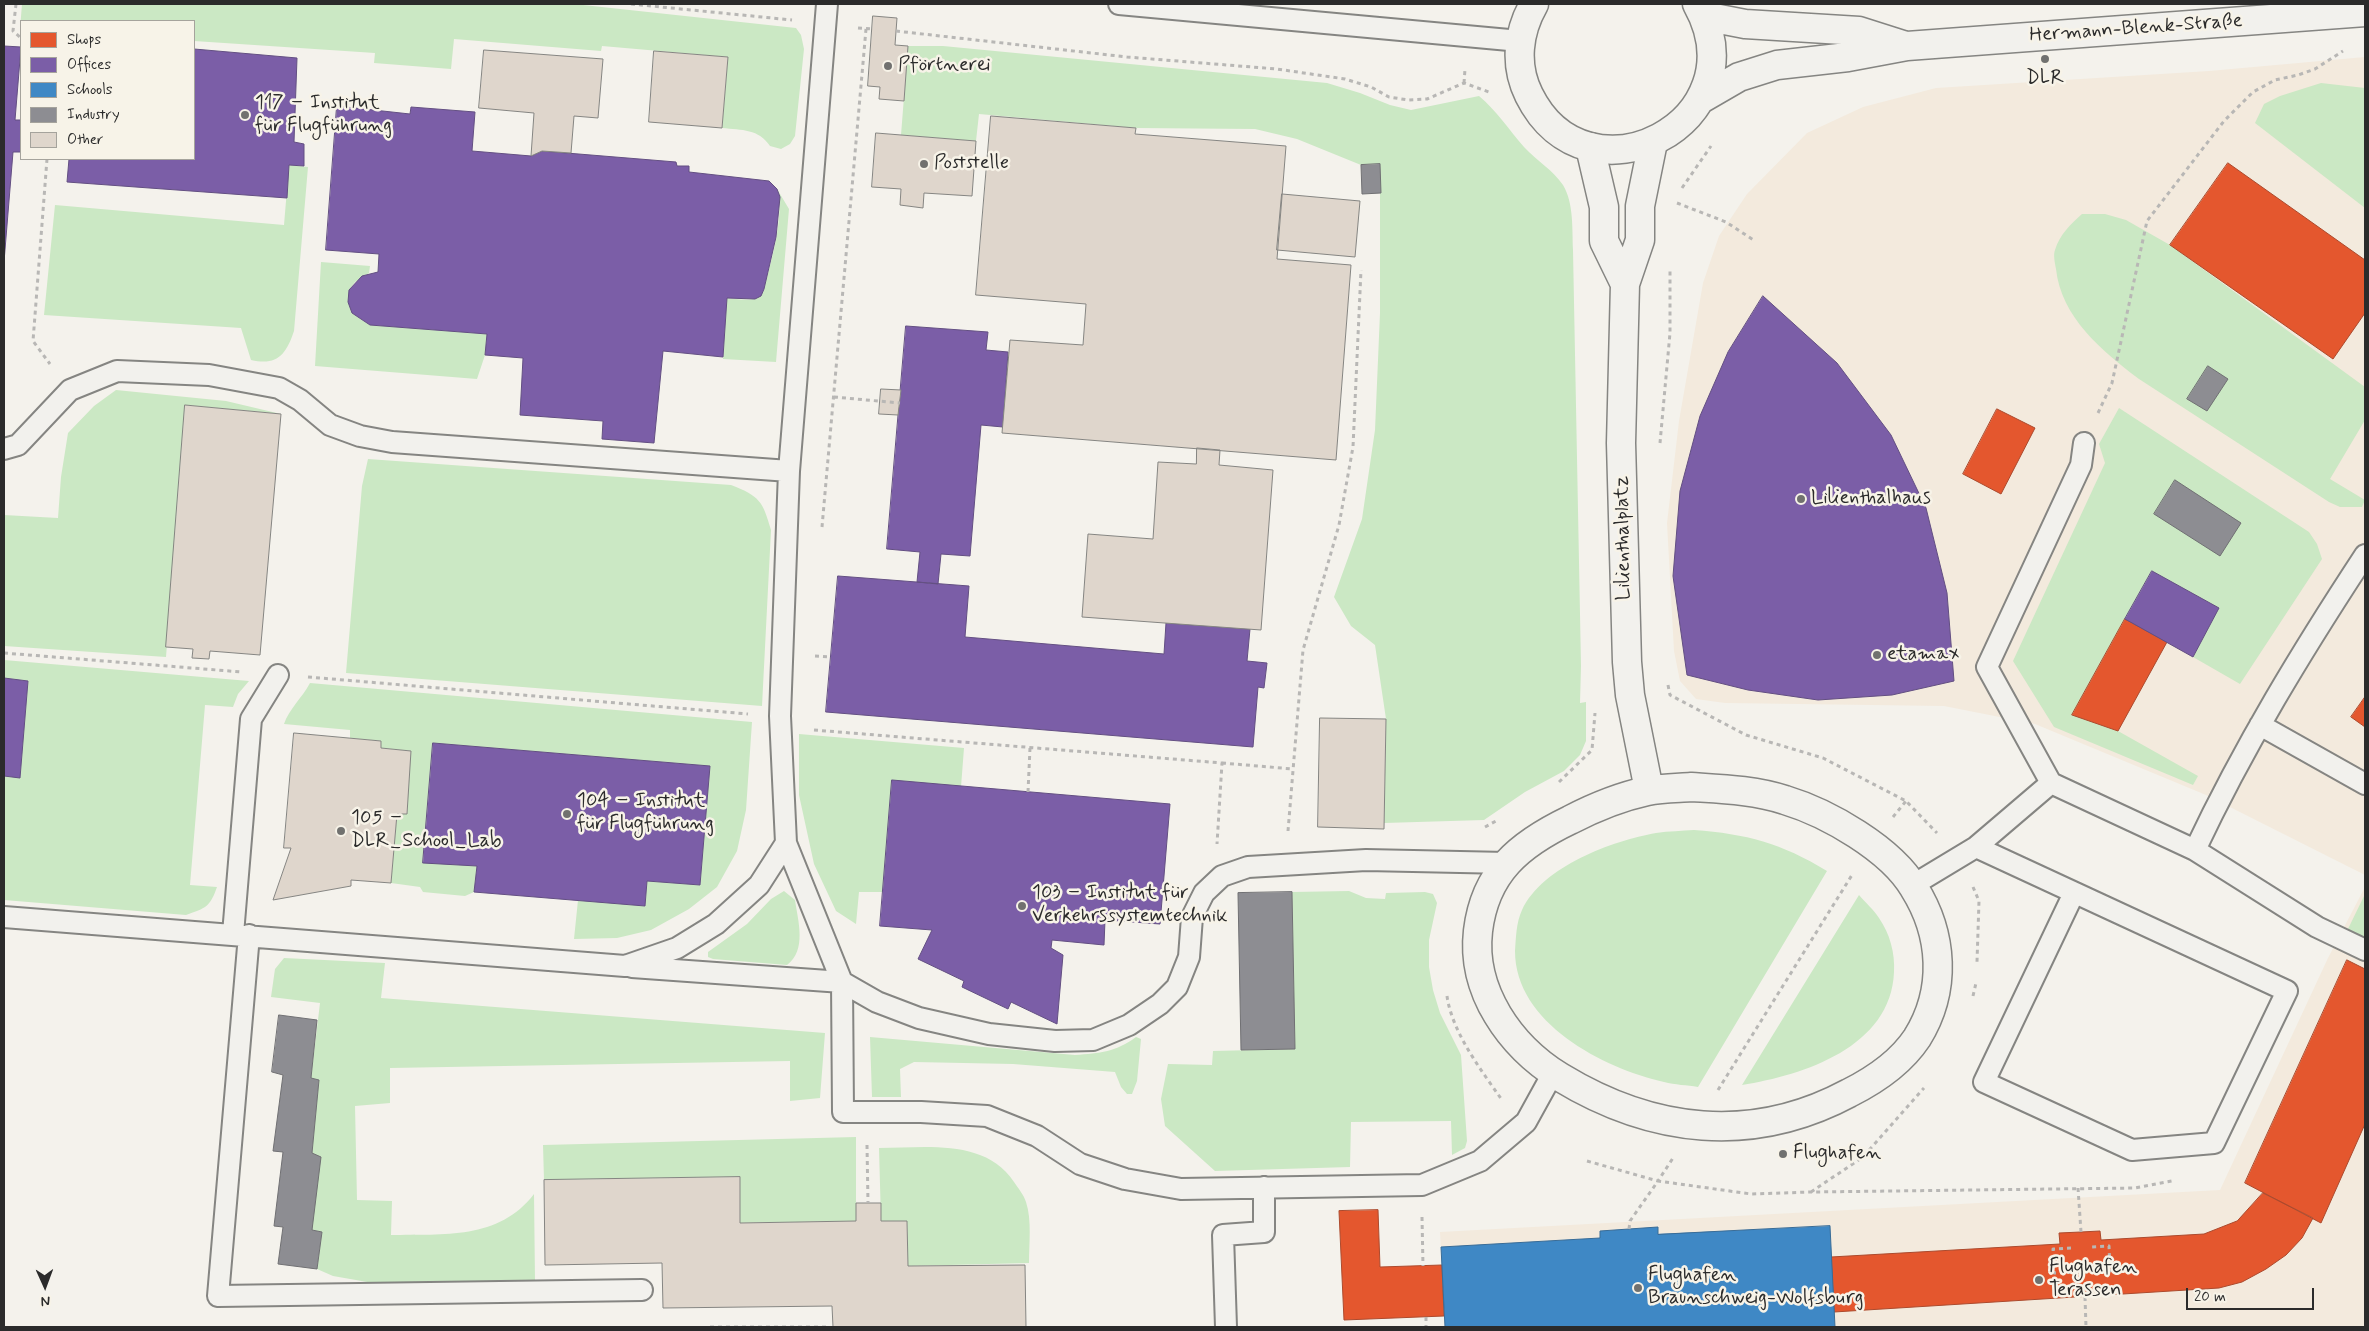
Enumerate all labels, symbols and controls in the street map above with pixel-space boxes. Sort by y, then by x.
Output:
street label: Hermann-Blenk-Straße [2029,10,2243,48]
legend [20,20,195,160]
text: Shops [67,30,101,50]
marker: DLR [2039,53,2051,65]
place label: Pförtnerei [898,54,991,78]
text: Offices [67,55,111,75]
marker: Pförtnerei [882,60,894,72]
place label: DLR [2026,67,2064,91]
text: Schools [67,80,113,100]
place label: 117 – Institut für Flugführung [255,92,392,139]
text: Industry [67,105,120,125]
marker: 117 – Institut für Flugführung [239,109,251,121]
text: Other [67,130,103,150]
place label: Poststelle [934,152,1009,176]
marker: Poststelle [918,158,930,170]
street label: Lilienthalplatz [1611,476,1637,600]
place label: Lilienthalhaus [1811,487,1931,511]
marker: Lilienthalhaus [1795,493,1807,505]
place label: etamax [1887,643,1959,667]
marker: etamax [1871,649,1883,661]
place label: 104 – Institut für Flugführung [577,790,714,837]
place label: 105 – DLR_School_Lab [351,807,502,854]
marker: 104 – Institut für Flugführung [561,808,573,820]
marker: 105 – DLR_School_Lab [335,825,347,837]
place label: 103 – Institut für Verkehrssystemtechnik [1032,882,1227,929]
marker: 103 – Institut für Verkehrssystemtechnik [1016,900,1028,912]
place label: Flughafen [1793,1142,1881,1166]
marker: Flughafen [1777,1148,1789,1160]
place label: Flughafen Terassen [2049,1256,2137,1303]
north arrow [20,1261,70,1311]
place label: Flughafen Braunschweig-Wolfsburg [1648,1264,1863,1311]
marker: Flughafen Terassen [2033,1274,2045,1286]
scale bar [2189,1278,2316,1310]
marker: Flughafen Braunschweig-Wolfsburg [1632,1282,1644,1294]
text: 20 m [2194,1287,2226,1307]
text: N [41,1292,51,1310]

